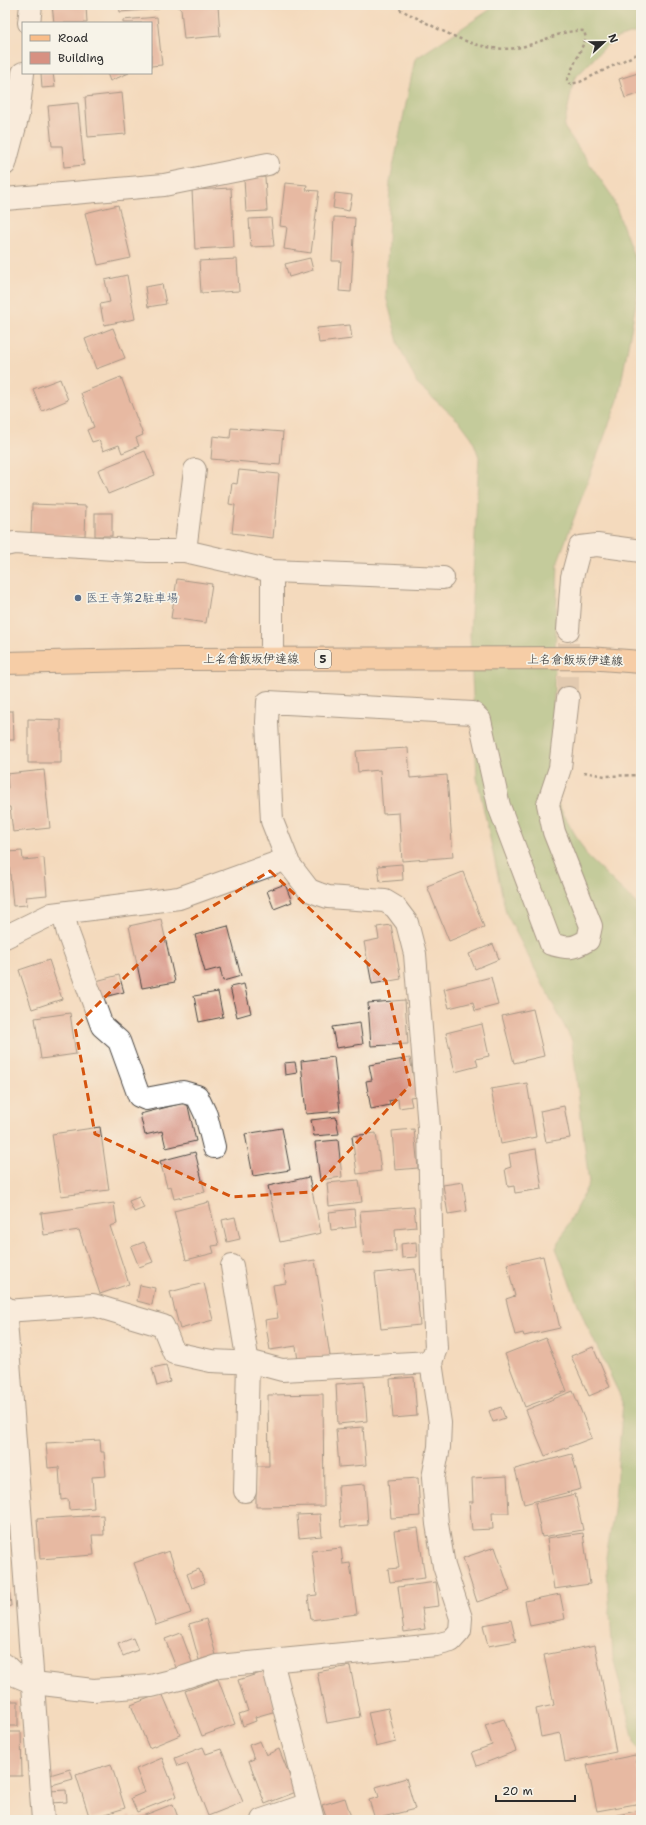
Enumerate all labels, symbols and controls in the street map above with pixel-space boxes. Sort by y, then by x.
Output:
legend [22,22,152,74]
north arrow [584,22,624,62]
text: Road [58,30,89,46]
text: N [604,32,622,46]
text: Building [58,50,104,66]
place label: 医王寺第2駐車場 [86,590,178,606]
marker: 医王寺第2駐車場 [73,593,83,603]
road number: 5 [315,650,331,668]
street label: 上名倉飯坂伊達線 [203,651,299,667]
street label: 上名倉飯坂伊達線 [527,651,623,669]
scale bar [496,1777,575,1803]
text: 20 m [502,1783,533,1799]

